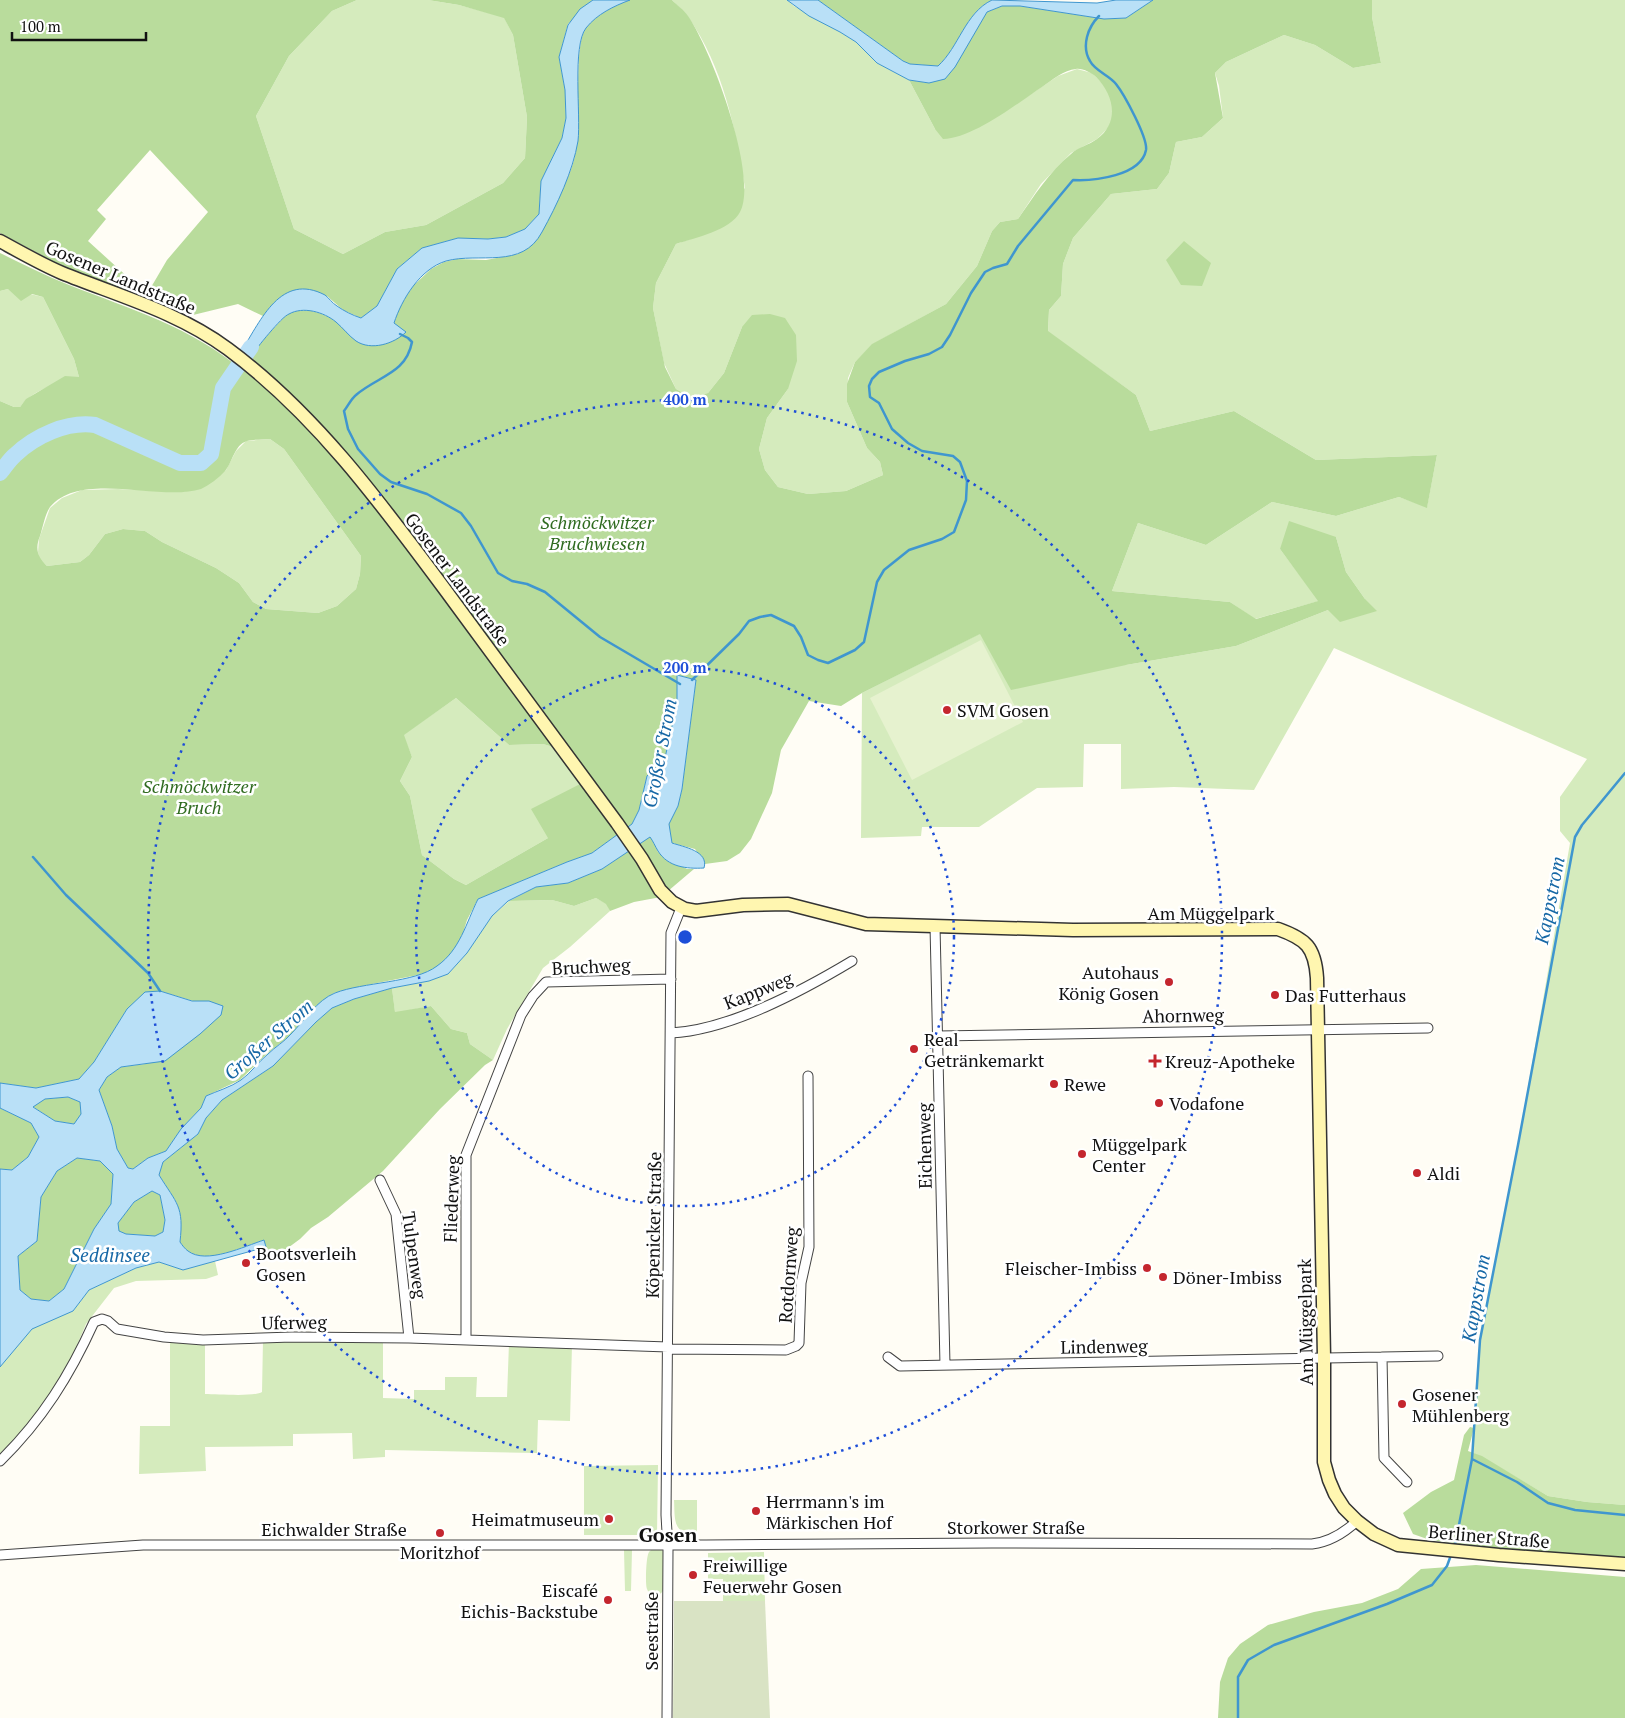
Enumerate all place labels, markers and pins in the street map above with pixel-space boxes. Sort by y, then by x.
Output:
place label: SVM Gosen [957,698,1049,722]
marker: SVM Gosen [941,704,953,716]
centre of rings [676,928,694,946]
place label: Autohaus König Gosen [1058,960,1159,1005]
marker: Autohaus König Gosen [1163,976,1175,988]
place label: Das Futterhaus [1285,983,1406,1007]
marker: Das Futterhaus [1269,989,1281,1001]
place label: Real Getränkemarkt [924,1027,1045,1072]
marker: Real Getränkemarkt [908,1043,920,1055]
place label: Kreuz-Apotheke [1165,1049,1295,1073]
marker: Kreuz-Apotheke [1149,1055,1161,1067]
place label: Rewe [1064,1072,1106,1096]
marker: Rewe [1048,1078,1060,1090]
place label: Vodafone [1169,1091,1244,1115]
marker: Vodafone [1153,1097,1165,1109]
place label: Müggelpark Center [1092,1132,1188,1177]
marker: Müggelpark Center [1076,1148,1088,1160]
place label: Aldi [1427,1161,1460,1185]
marker: Aldi [1411,1167,1423,1179]
place label: Bootsverleih Gosen [256,1241,357,1286]
place label: Fleischer-Imbiss [1005,1256,1137,1280]
marker: Bootsverleih Gosen [240,1257,252,1269]
marker: Fleischer-Imbiss [1141,1262,1153,1274]
place label: Döner-Imbiss [1173,1265,1282,1289]
marker: Döner-Imbiss [1157,1271,1169,1283]
place label: Gosener Mühlenberg [1412,1382,1509,1427]
marker: Gosener Mühlenberg [1396,1398,1408,1410]
place label: Herrmann's im Märkischen Hof [766,1489,894,1534]
marker: Herrmann's im Märkischen Hof [750,1505,762,1517]
place label: Heimatmuseum [472,1507,599,1531]
marker: Heimatmuseum [603,1513,615,1525]
marker: Moritzhof [434,1527,446,1539]
place label: Moritzhof [400,1540,482,1564]
place label: Freiwillige Feuerwehr Gosen [703,1553,842,1598]
marker: Freiwillige Feuerwehr Gosen [687,1569,699,1581]
place label: Eiscafé Eichis-Backstube [461,1578,598,1623]
marker: Eiscafé Eichis-Backstube [602,1594,614,1606]

